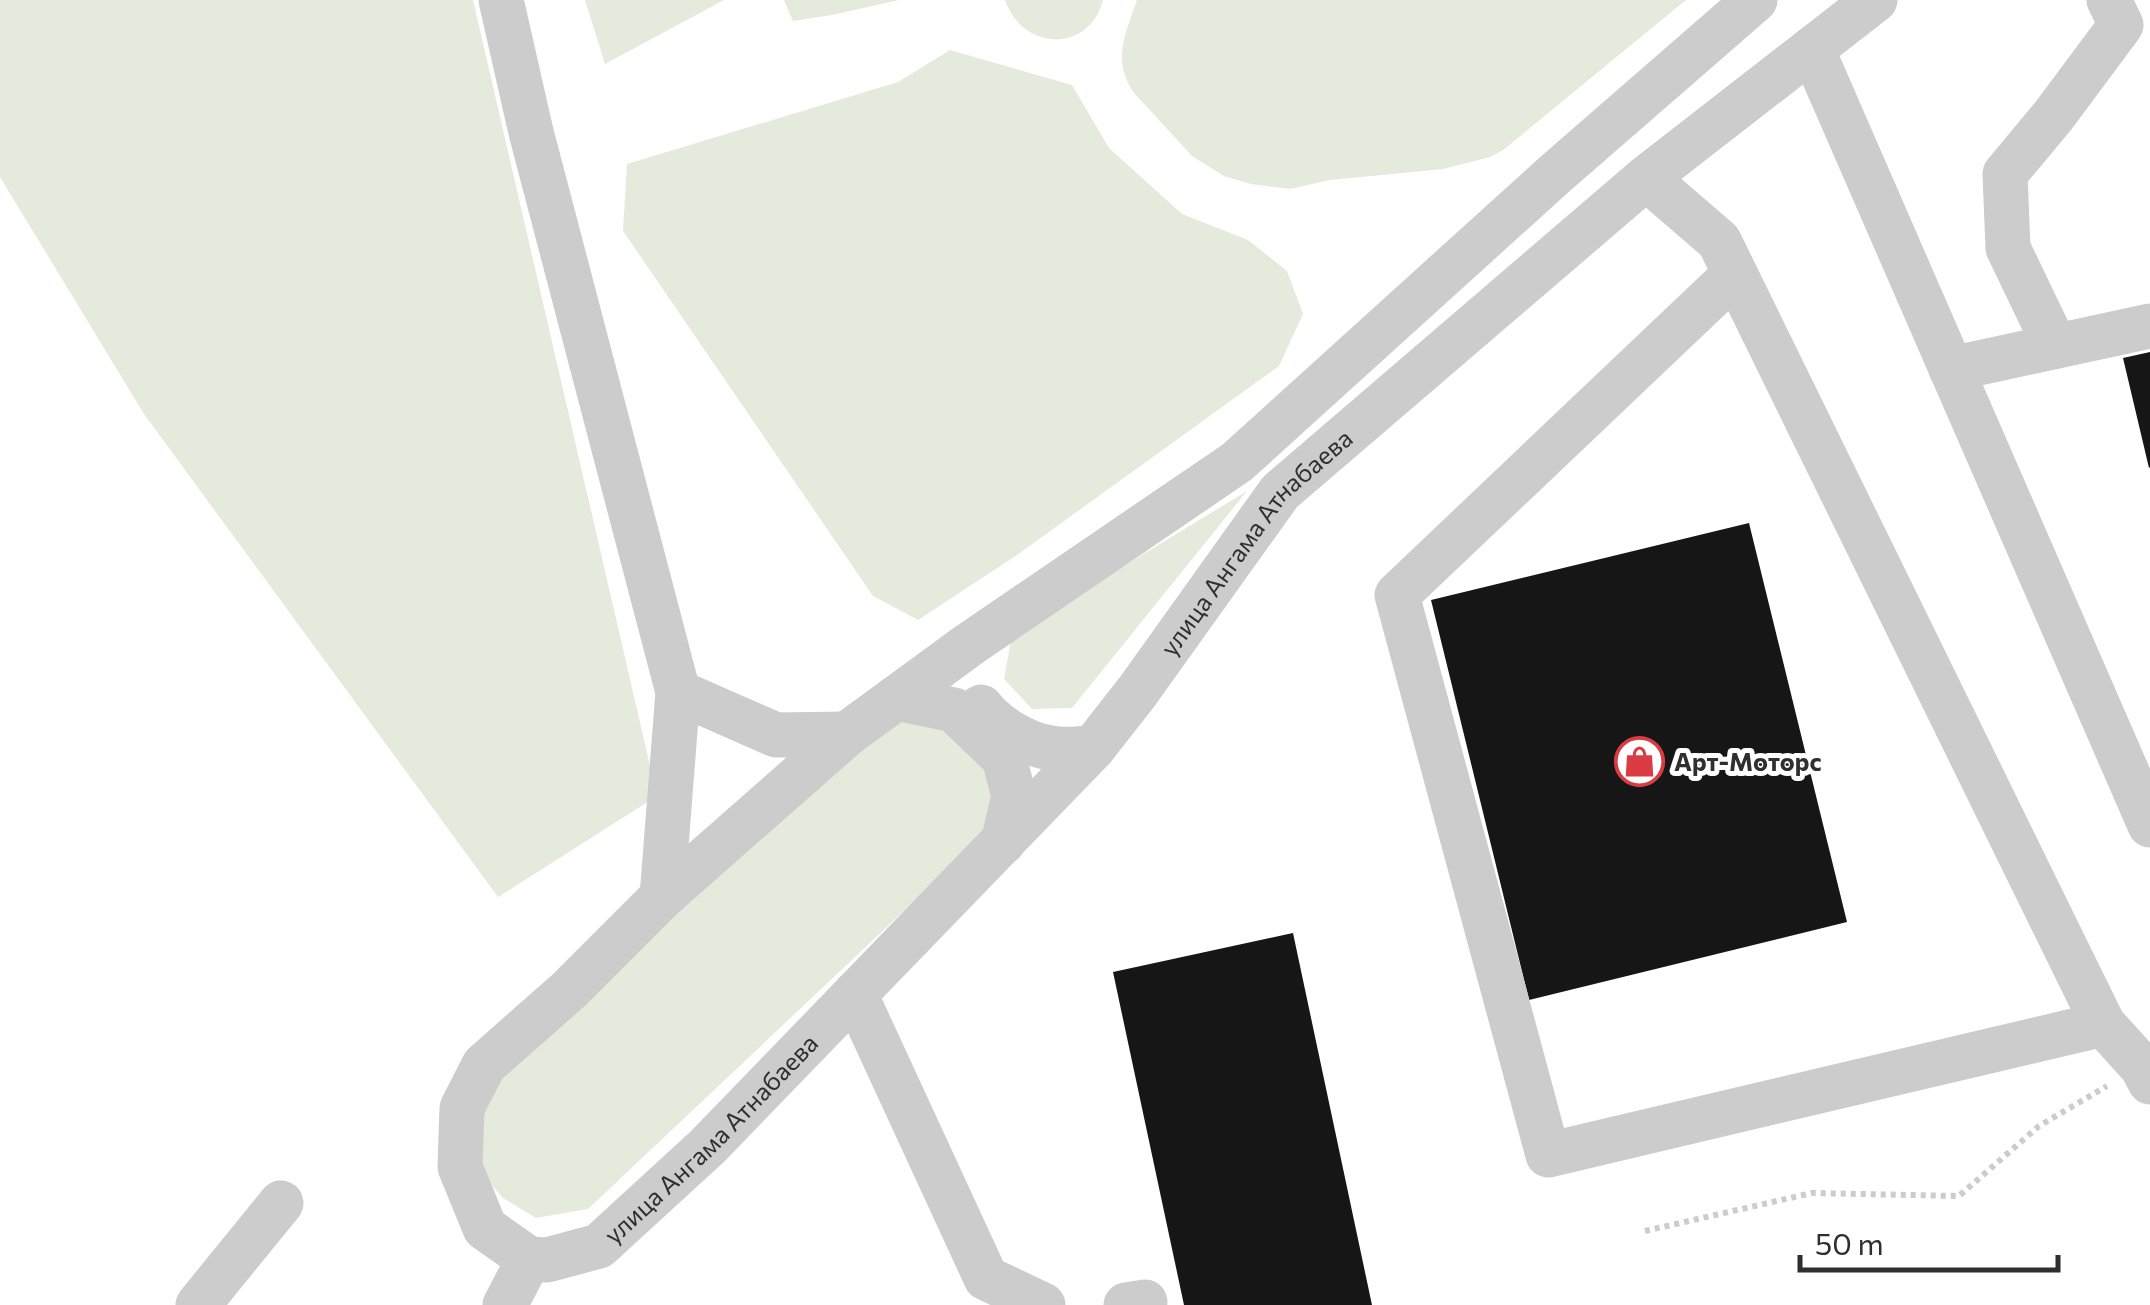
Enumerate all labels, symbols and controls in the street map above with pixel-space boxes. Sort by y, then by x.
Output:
street label: улица Ангама Атнабаева [1153,422,1358,661]
shop icon: Арт-Моторс [1613,735,1665,787]
place label: Арт-Моторс [1674,746,1822,776]
street label: улица Ангама Атнабаева [597,1027,823,1249]
scale bar [1800,1210,2058,1272]
text: 50 m [1815,1224,1884,1261]

